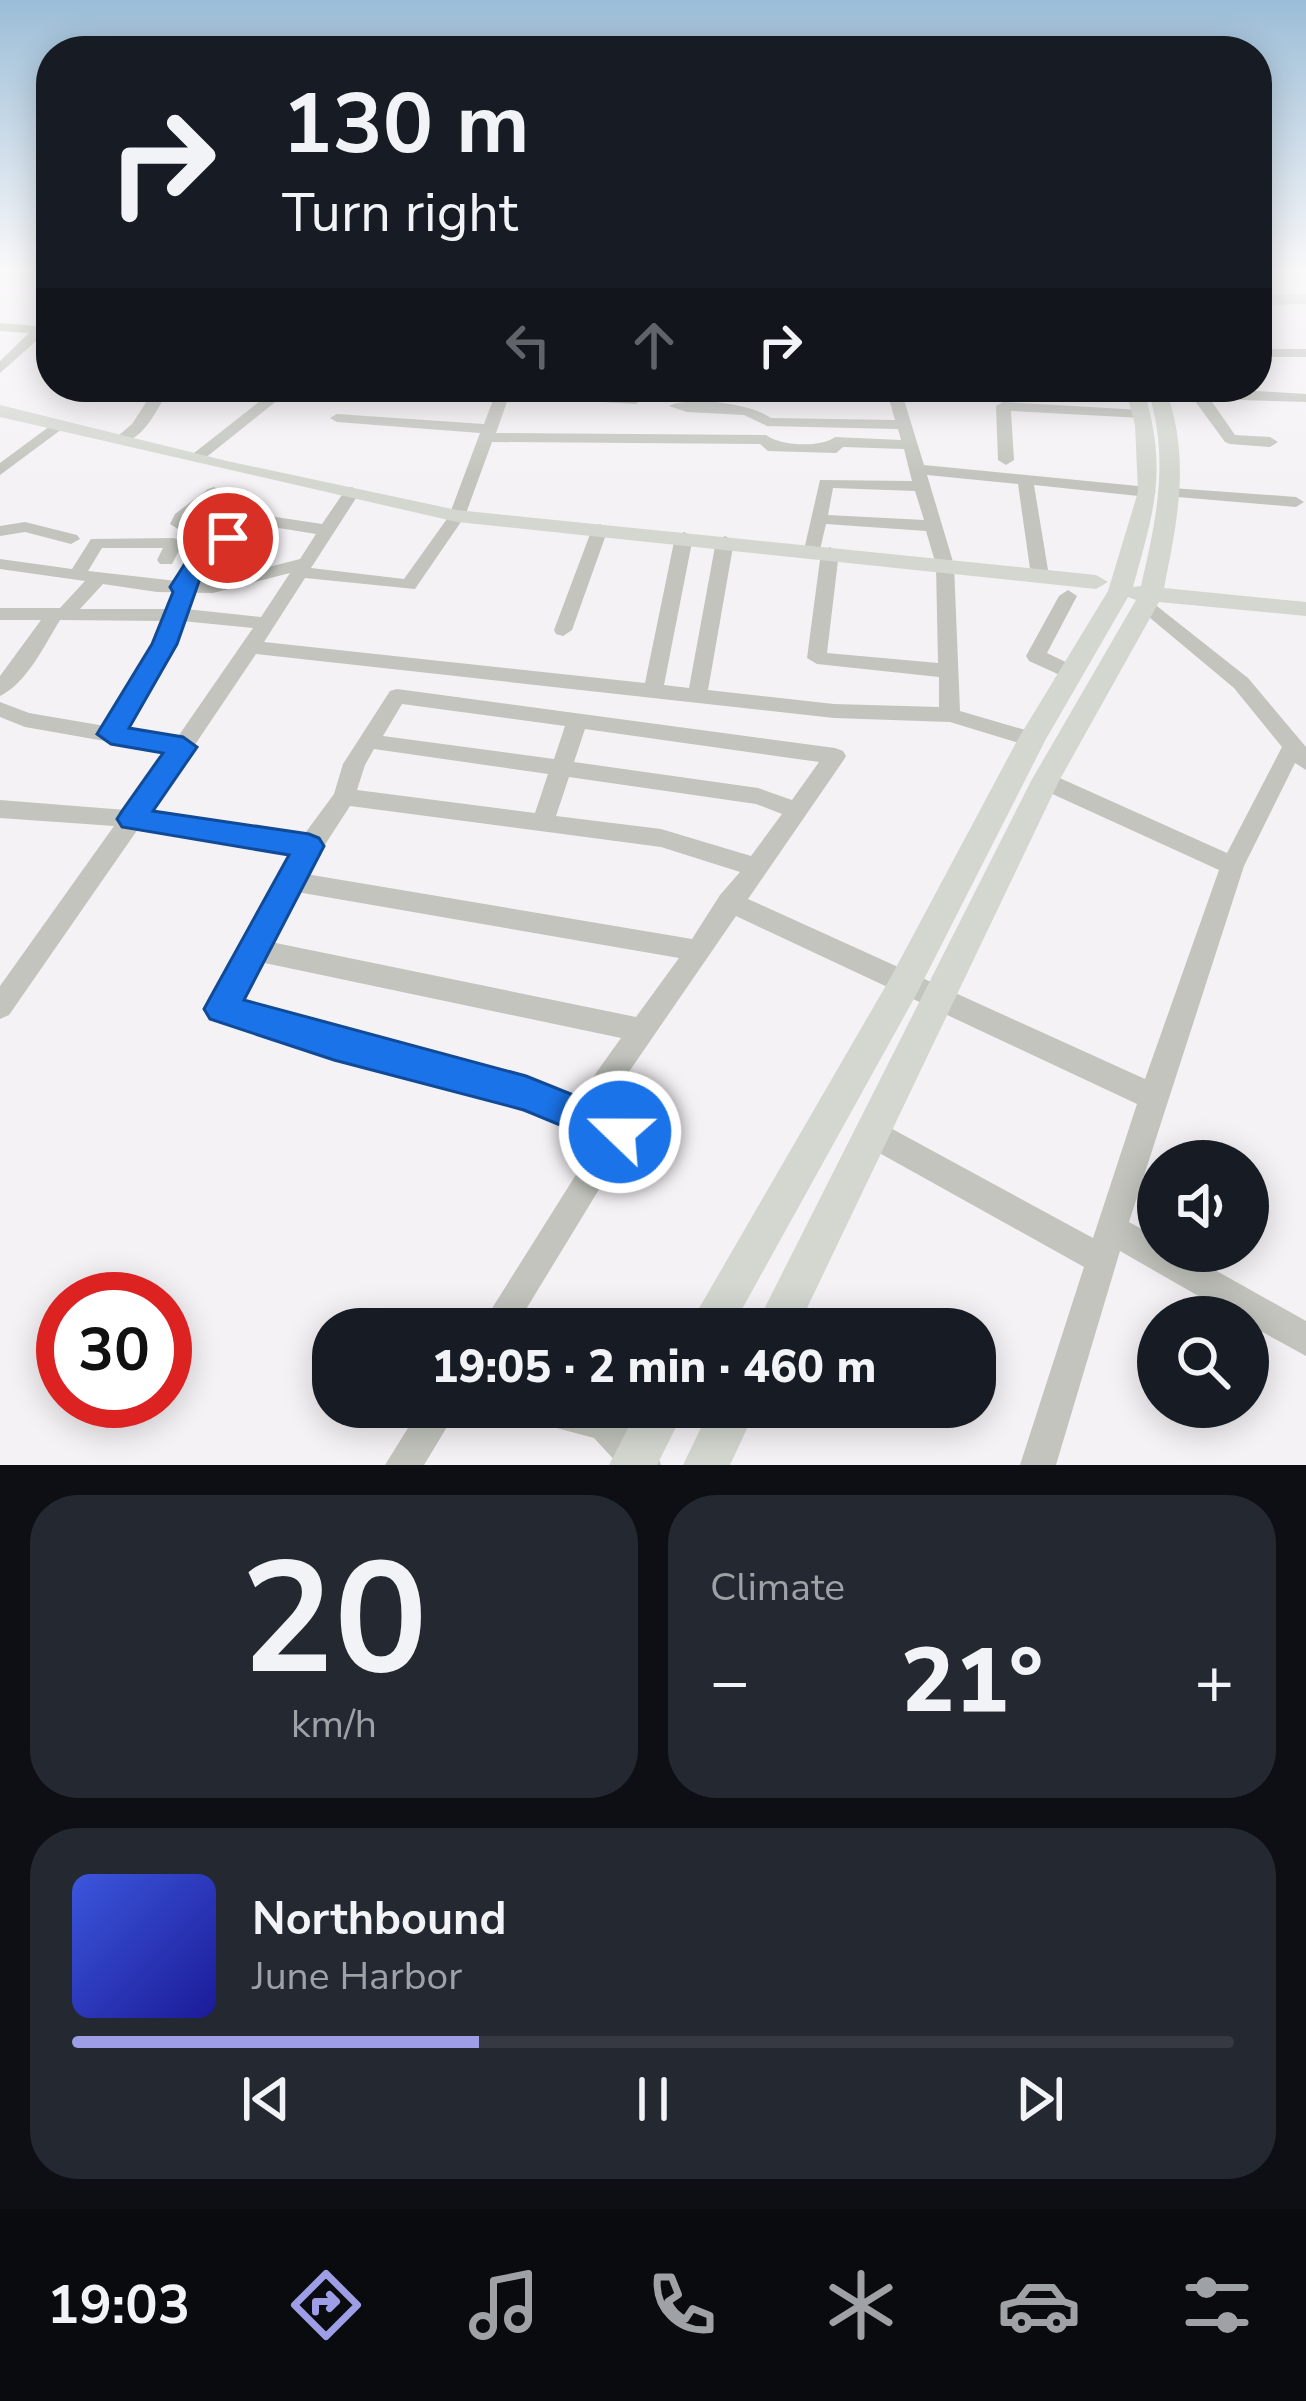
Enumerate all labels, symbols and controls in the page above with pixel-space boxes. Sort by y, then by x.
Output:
text: 130 m [282,67,530,182]
icon: right [84,84,240,240]
text: Turn right [282,176,518,250]
icon: left [495,312,561,378]
icon: ahead [621,312,687,378]
icon: right [747,312,813,378]
pin [177,487,279,589]
icon: arrive [195,505,261,571]
position arrow [557,1069,683,1195]
map controls [1137,1140,1269,1428]
button: sound [1137,1140,1269,1272]
speed limit sign: 30 [36,1272,192,1428]
button: search [1137,1296,1269,1428]
text: 19:05 · 2 min · 460 m [431,1337,877,1398]
text: 20 [240,1513,428,1726]
text: Climate [710,1561,845,1614]
text: 21° [901,1620,1043,1743]
text: − [710,1637,750,1727]
text: + [1194,1637,1234,1727]
text: km/h [291,1698,377,1751]
text: Northbound [252,1889,506,1950]
text: June Harbor [252,1950,462,2003]
icon: previous [233,2066,299,2132]
icon: pause [620,2066,686,2132]
icon: next [1007,2066,1073,2132]
icon: directions [284,2263,368,2347]
icon: music [462,2263,546,2347]
icon: phone [640,2263,724,2347]
icon: climate [819,2263,903,2347]
icon: car [997,2263,1081,2347]
icon: filters [1175,2263,1259,2347]
text: 19:03 [47,2268,190,2342]

